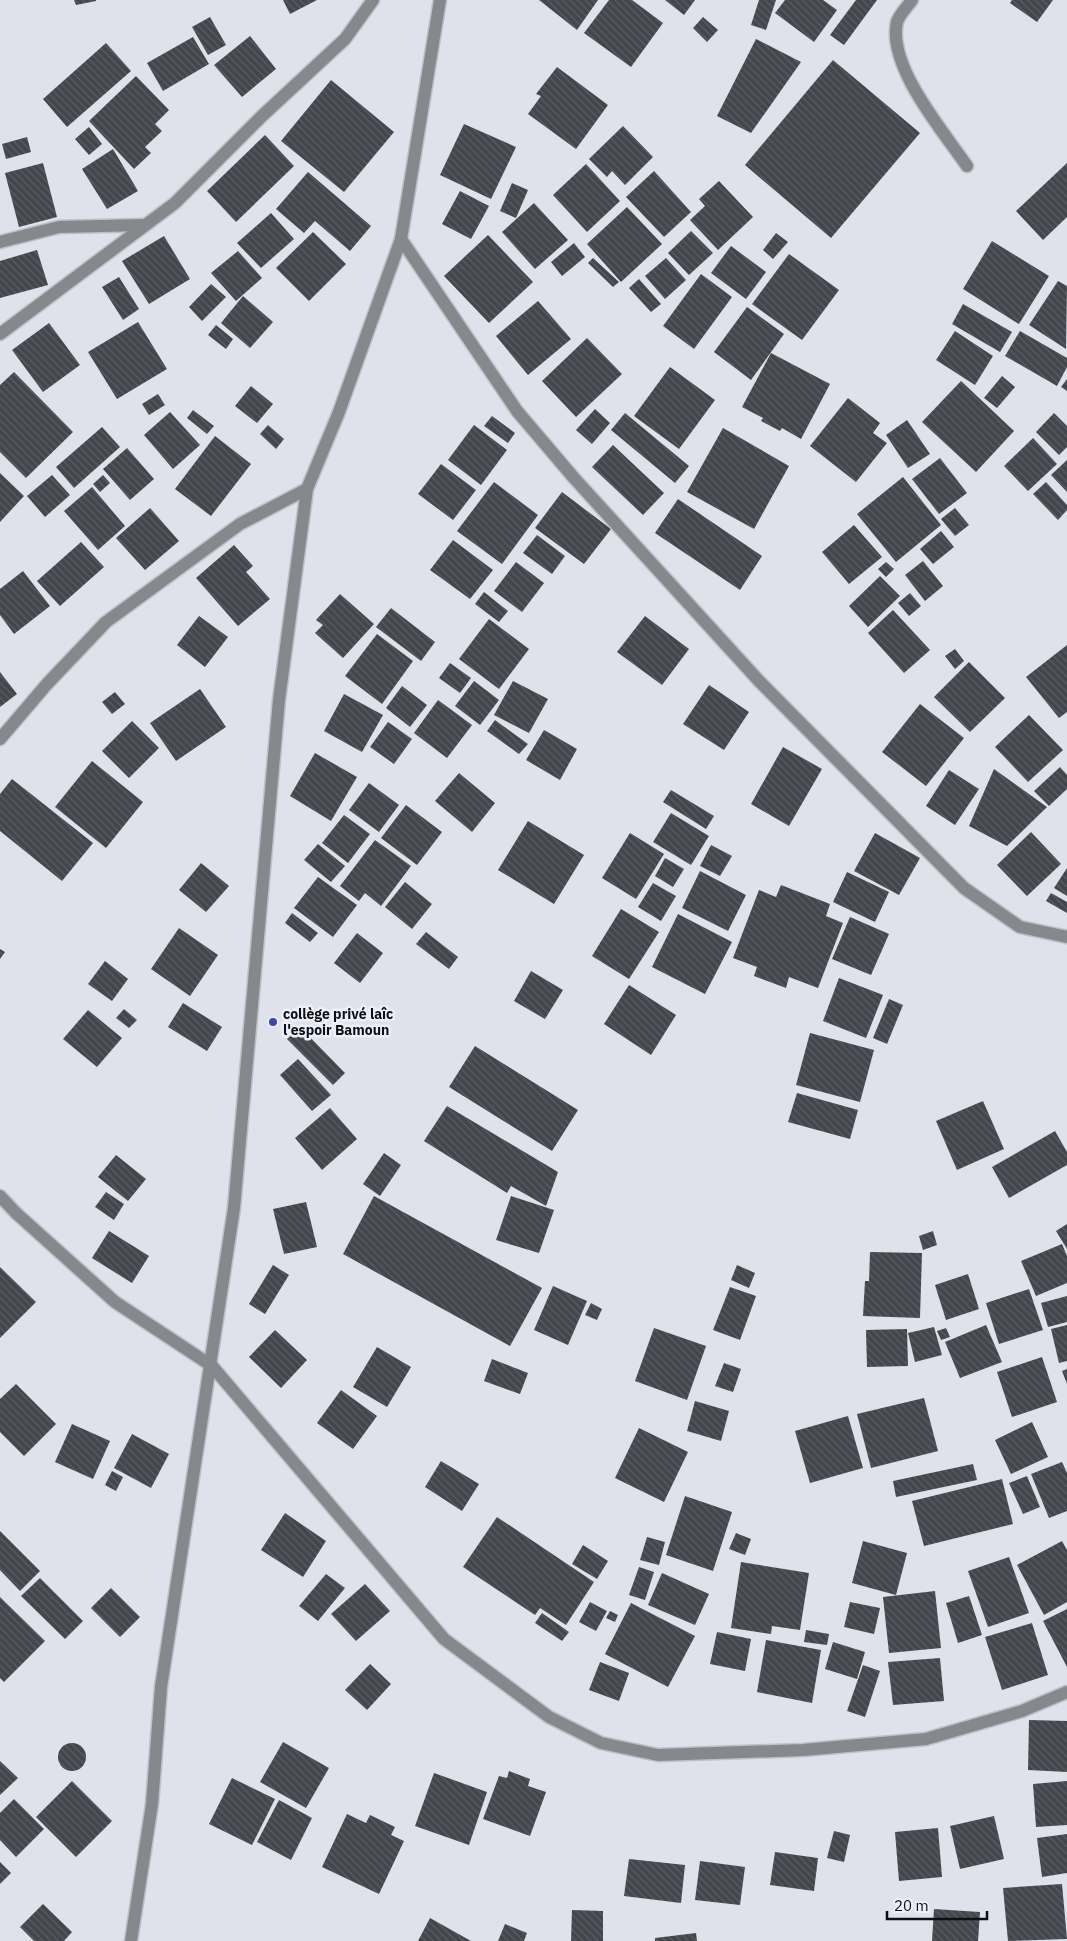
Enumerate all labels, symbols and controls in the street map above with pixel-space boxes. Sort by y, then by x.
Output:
place label: collège privé laîc l'espoir Bamoun [283,1005,393,1039]
marker: collège privé laîc l'espoir Bamoun [267,1016,279,1028]
scale bar [887,1888,987,1920]
text: 20 m [894,1896,929,1915]

